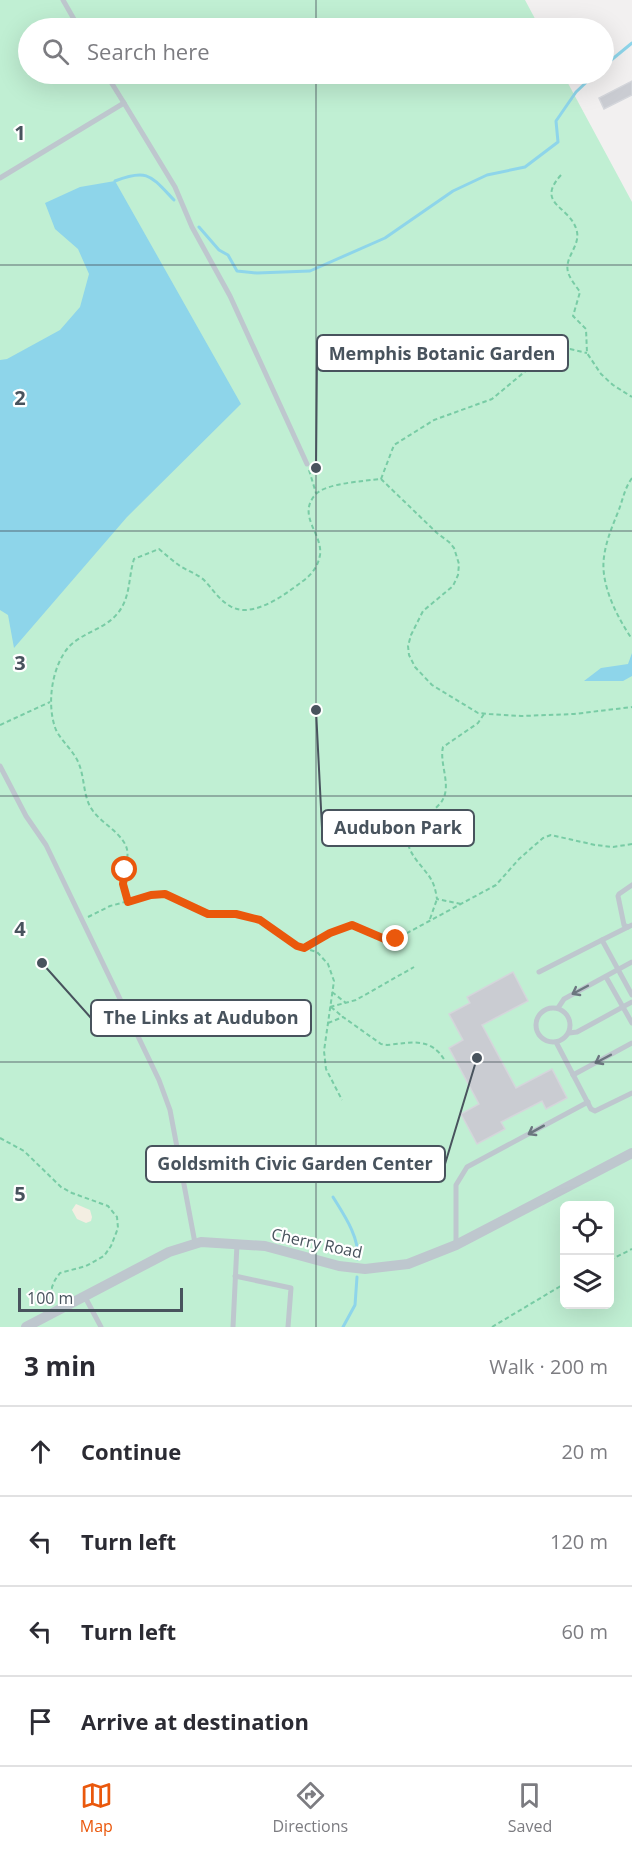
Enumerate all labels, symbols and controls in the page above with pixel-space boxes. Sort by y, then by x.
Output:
search box [18,18,614,84]
icon: search [39,35,72,68]
text: Search here [87,36,210,66]
text: 1 [14,119,26,146]
callout: Memphis Botanic Garden [317,335,568,371]
text: Memphis Botanic Garden [329,341,555,365]
text: 2 [14,384,26,411]
text: 3 [14,649,26,676]
callout: Audubon Park [322,810,474,846]
text: Audubon Park [334,815,463,839]
route start [111,856,137,882]
text: 4 [14,915,26,942]
route end [382,925,408,951]
one-way arrow [572,984,589,996]
callout: The Links at Audubon [91,1000,311,1036]
text: The Links at Audubon [103,1005,299,1029]
one-way arrow [594,1054,612,1065]
one-way arrow [528,1124,545,1136]
callout: Goldsmith Civic Garden Center [146,1146,445,1182]
text: Goldsmith Civic Garden Center [157,1151,433,1175]
text: 5 [14,1180,26,1207]
map controls [560,1201,614,1309]
button: locate [560,1201,614,1255]
street label: Cherry Road [270,1223,364,1263]
button: layers [560,1255,614,1309]
scale bar [18,1285,183,1312]
text: 100 m [27,1287,73,1309]
text: 3 min [24,1348,96,1384]
text: Walk · 200 m [489,1353,608,1380]
icon: ahead [24,1435,57,1468]
text: Continue [81,1436,181,1466]
text: 20 m [561,1438,608,1465]
icon: left [24,1525,57,1558]
text: Turn left [81,1526,176,1556]
text: 120 m [550,1528,608,1555]
icon: left [24,1615,57,1648]
text: Turn left [81,1616,176,1646]
text: 60 m [561,1618,608,1645]
icon: arrive [24,1705,57,1738]
text: Arrive at destination [81,1706,309,1736]
tab: Map [80,1779,113,1837]
tab: Directions [272,1779,348,1837]
tab: Saved [508,1779,552,1837]

